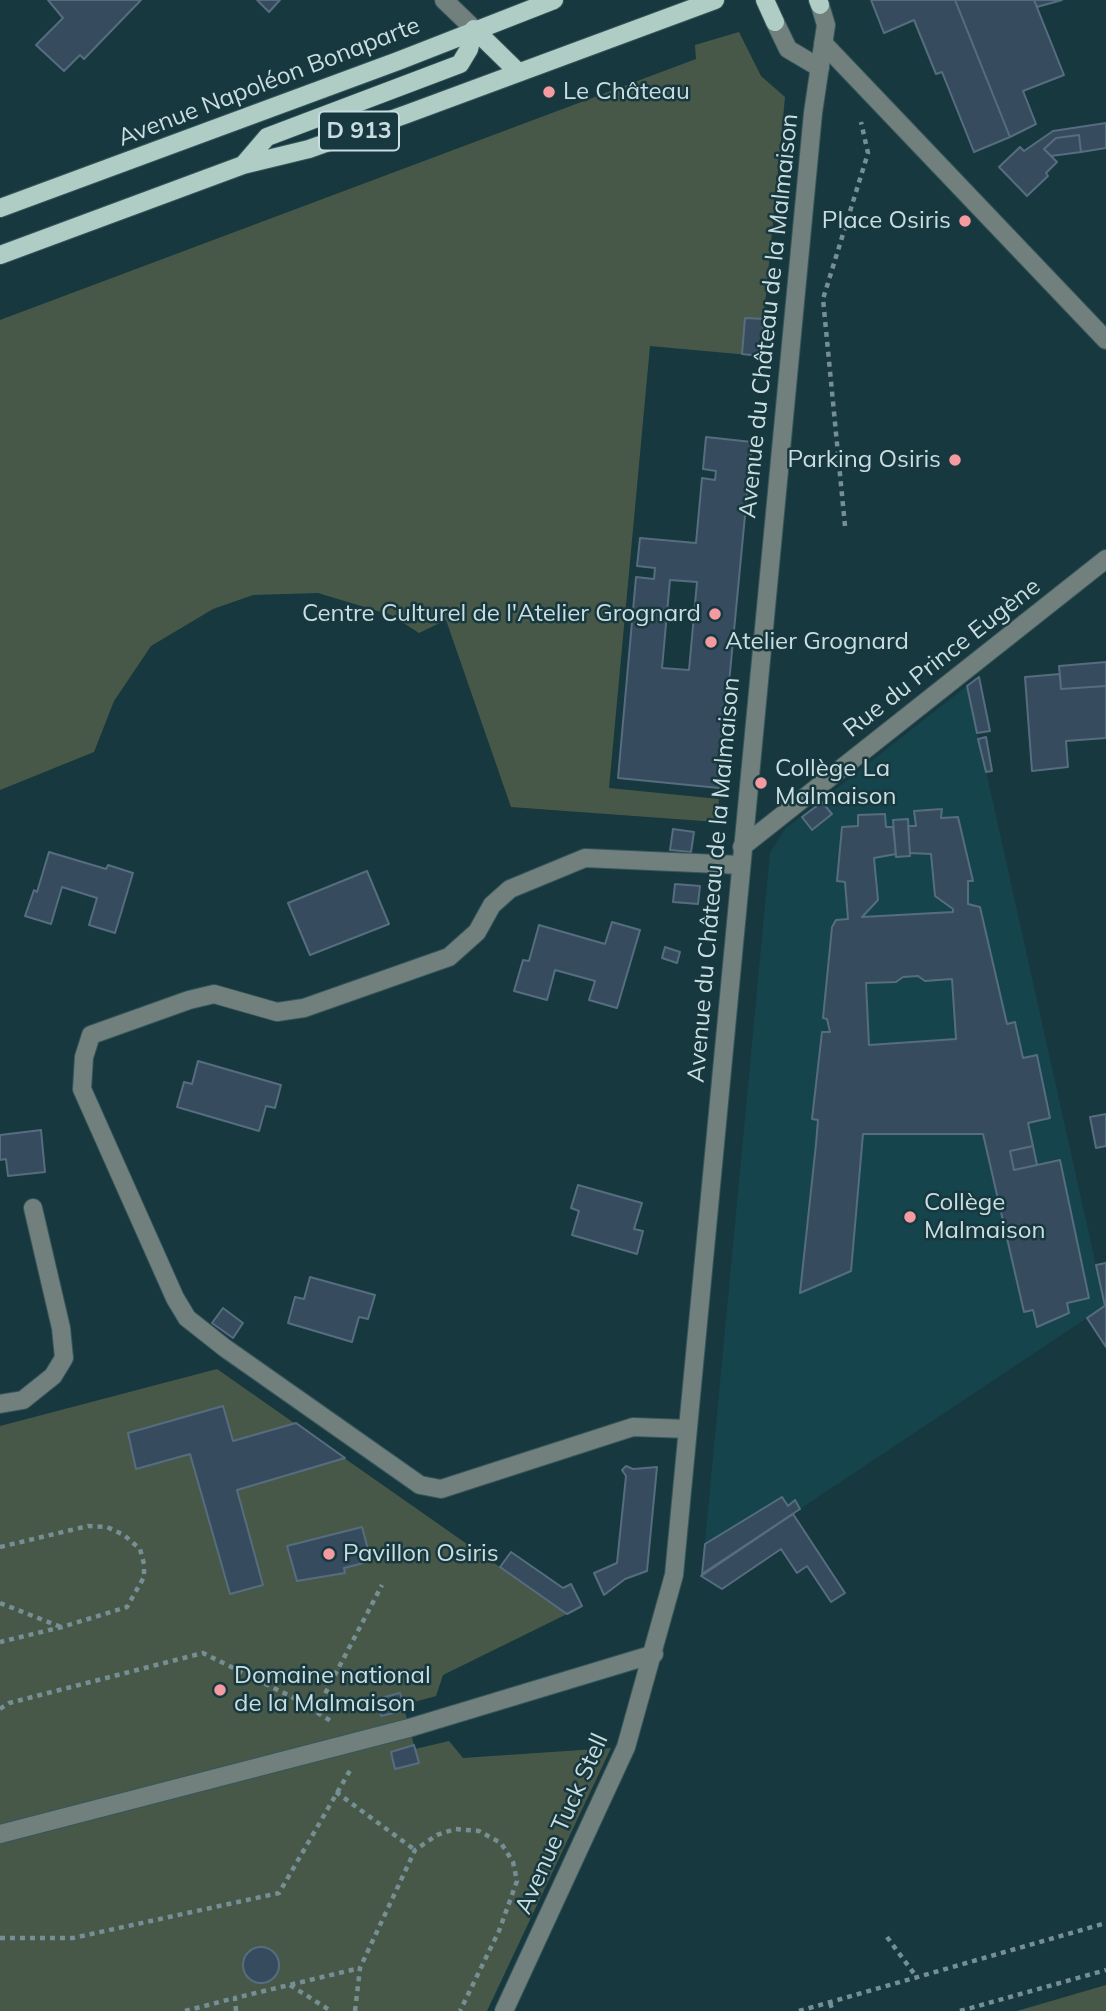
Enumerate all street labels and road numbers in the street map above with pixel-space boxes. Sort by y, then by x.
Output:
street label: Avenue Napoléon Bonaparte [114,11,424,153]
road number: D 913 [319,112,399,150]
street label: Avenue du Château de la Malmaison [733,112,805,520]
street label: Rue du Prince Eugène [838,572,1046,744]
street label: Avenue du Château de la Malmaison [682,676,746,1084]
street label: Avenue Tuck Stell [509,1729,615,1919]

